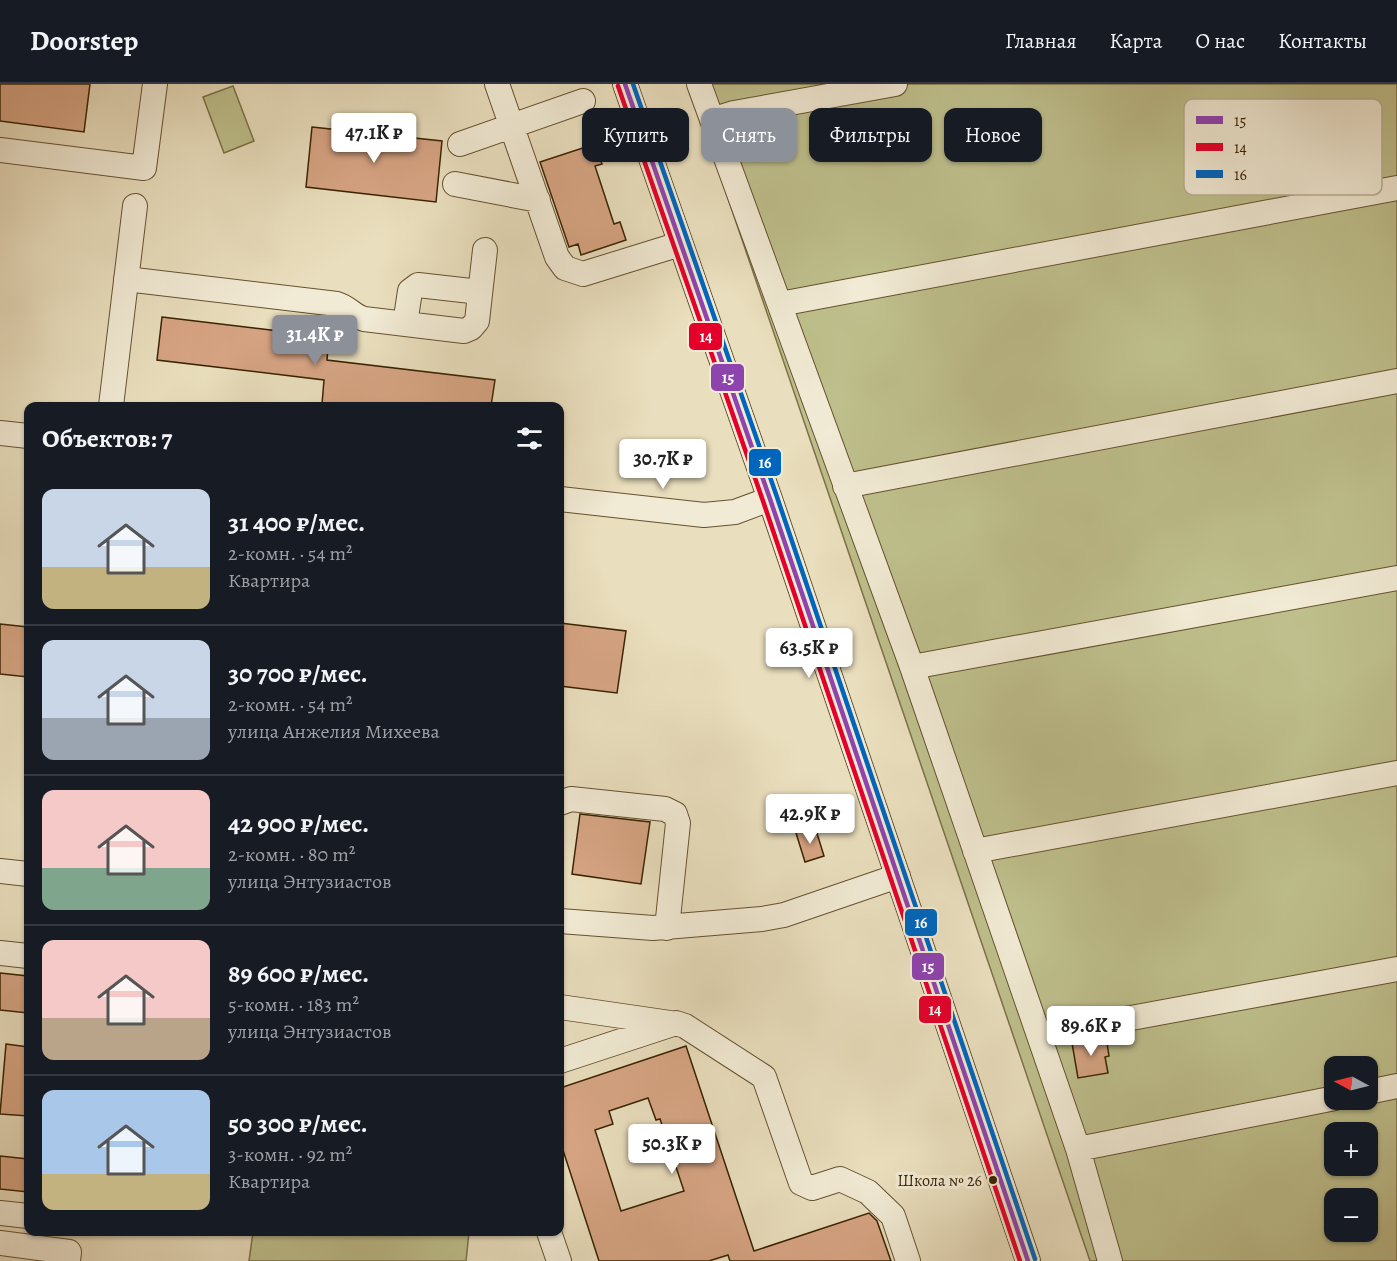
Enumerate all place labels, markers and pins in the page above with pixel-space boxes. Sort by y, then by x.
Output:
pin: 47.1K ₽ [319,113,429,164]
pin: 31.4K ₽ [260,315,370,366]
pin: 30.7K ₽ [608,439,718,490]
pin: 63.5K ₽ [754,628,864,679]
pin: 42.9K ₽ [755,794,865,845]
pin: 89.6K ₽ [1036,1006,1146,1057]
pin: 50.3K ₽ [617,1124,727,1175]
place label: Школа № 26 [897,1170,982,1192]
marker: Школа № 26 [987,1174,999,1186]

